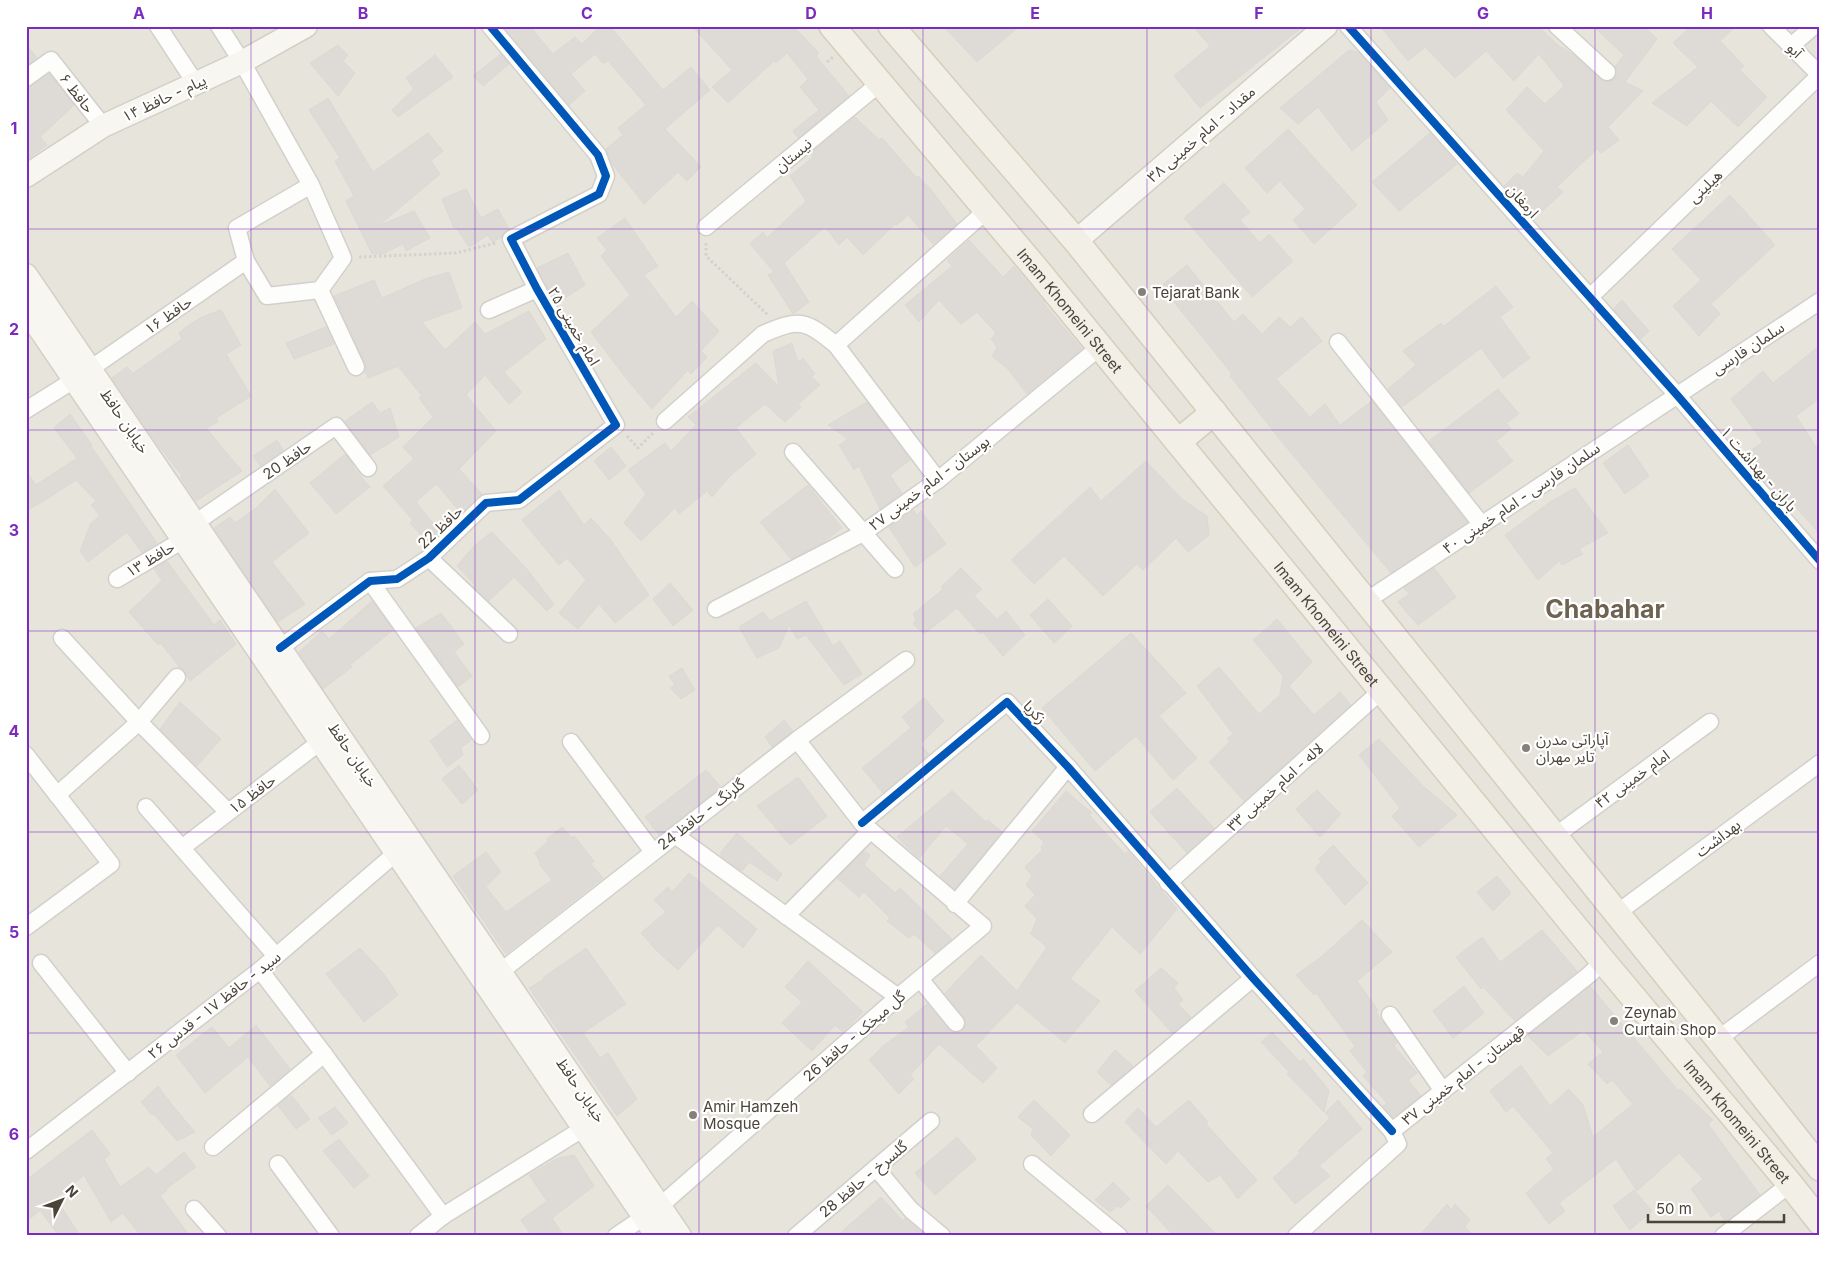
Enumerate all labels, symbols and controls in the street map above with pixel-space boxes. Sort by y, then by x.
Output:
text: A [133,3,145,23]
text: B [358,3,368,23]
text: C [581,3,593,23]
text: D [805,3,817,23]
text: E [1030,3,1040,23]
text: F [1254,3,1264,23]
text: G [1477,3,1489,23]
text: H [1701,3,1713,23]
street label: آبو [1783,38,1807,62]
street label: حافظ ۶ [56,69,98,117]
street label: پیام - حافظ ۱۴ [119,70,210,128]
street label: مقداد - امام خمینی ۳۸ [1143,82,1260,188]
text: 1 [11,118,17,138]
street label: نیستان [771,134,815,176]
street label: هیلینی [1684,165,1726,207]
street label: ارمغان [1503,180,1543,222]
street label: Imam Khomeini Street [1013,244,1127,377]
street label: امام خمینی ۲۵ [542,283,604,370]
place label: Tejarat Bank [1152,283,1241,302]
marker: Tejarat Bank [1136,286,1148,298]
street label: حافظ ۱۶ [141,292,196,338]
street label: سلمان فارسی [1708,317,1788,378]
text: 2 [9,319,19,339]
street label: خیابان حافظ [96,385,154,457]
street label: باران - بهداشت ۱ [1717,422,1801,516]
street label: بوستان - امام خمینی ۲۷ [865,431,994,536]
street label: حافظ 20 [259,436,315,484]
street label: سلمان فارسی - امام خمینی ۴۰ [1439,438,1605,560]
street label: حافظ 22 [413,501,467,553]
text: 3 [9,520,19,540]
street label: حافظ ۱۳ [122,537,178,581]
street label: Imam Khomeini Street [1270,558,1384,690]
district label: Chabahar [1545,594,1665,624]
street label: زکریا [1019,696,1051,728]
street label: خیابان حافظ [324,719,382,791]
text: 4 [9,721,20,741]
place label: آپاراتی مدرن تایر مهران [1536,730,1609,766]
street label: لاله - امام خمینی ۳۳ [1223,739,1328,837]
marker: آپاراتی مدرن تایر مهران [1520,742,1532,754]
street label: امام خمینی ۴۲ [1591,745,1674,814]
street label: حافظ ۱۵ [225,770,279,818]
street label: گلرنگ - حافظ 24 [654,774,749,854]
street label: بهداشت [1692,815,1744,861]
text: 5 [9,922,19,942]
street label: سید - حافظ ۱۷ - قدس ۲۶ [144,947,285,1063]
street label: گل میخک - حافظ 26 [799,986,910,1086]
place label: Zeynab Curtain Shop [1624,1003,1717,1039]
marker: Zeynab Curtain Shop [1608,1015,1620,1027]
street label: قهستان - امام خمینی ۳۷ [1398,1021,1530,1130]
street label: خیابان حافظ [552,1054,610,1126]
street label: Imam Khomeini Street [1680,1056,1795,1187]
place label: Amir Hamzeh Mosque [703,1097,798,1133]
marker: Amir Hamzeh Mosque [687,1109,699,1121]
text: 6 [9,1124,19,1144]
street label: گلسرخ - حافظ 28 [815,1136,914,1224]
north arrow [38,1174,88,1224]
text: N [62,1181,82,1201]
scale bar [1648,1192,1785,1224]
text: 50 m [1656,1199,1692,1218]

